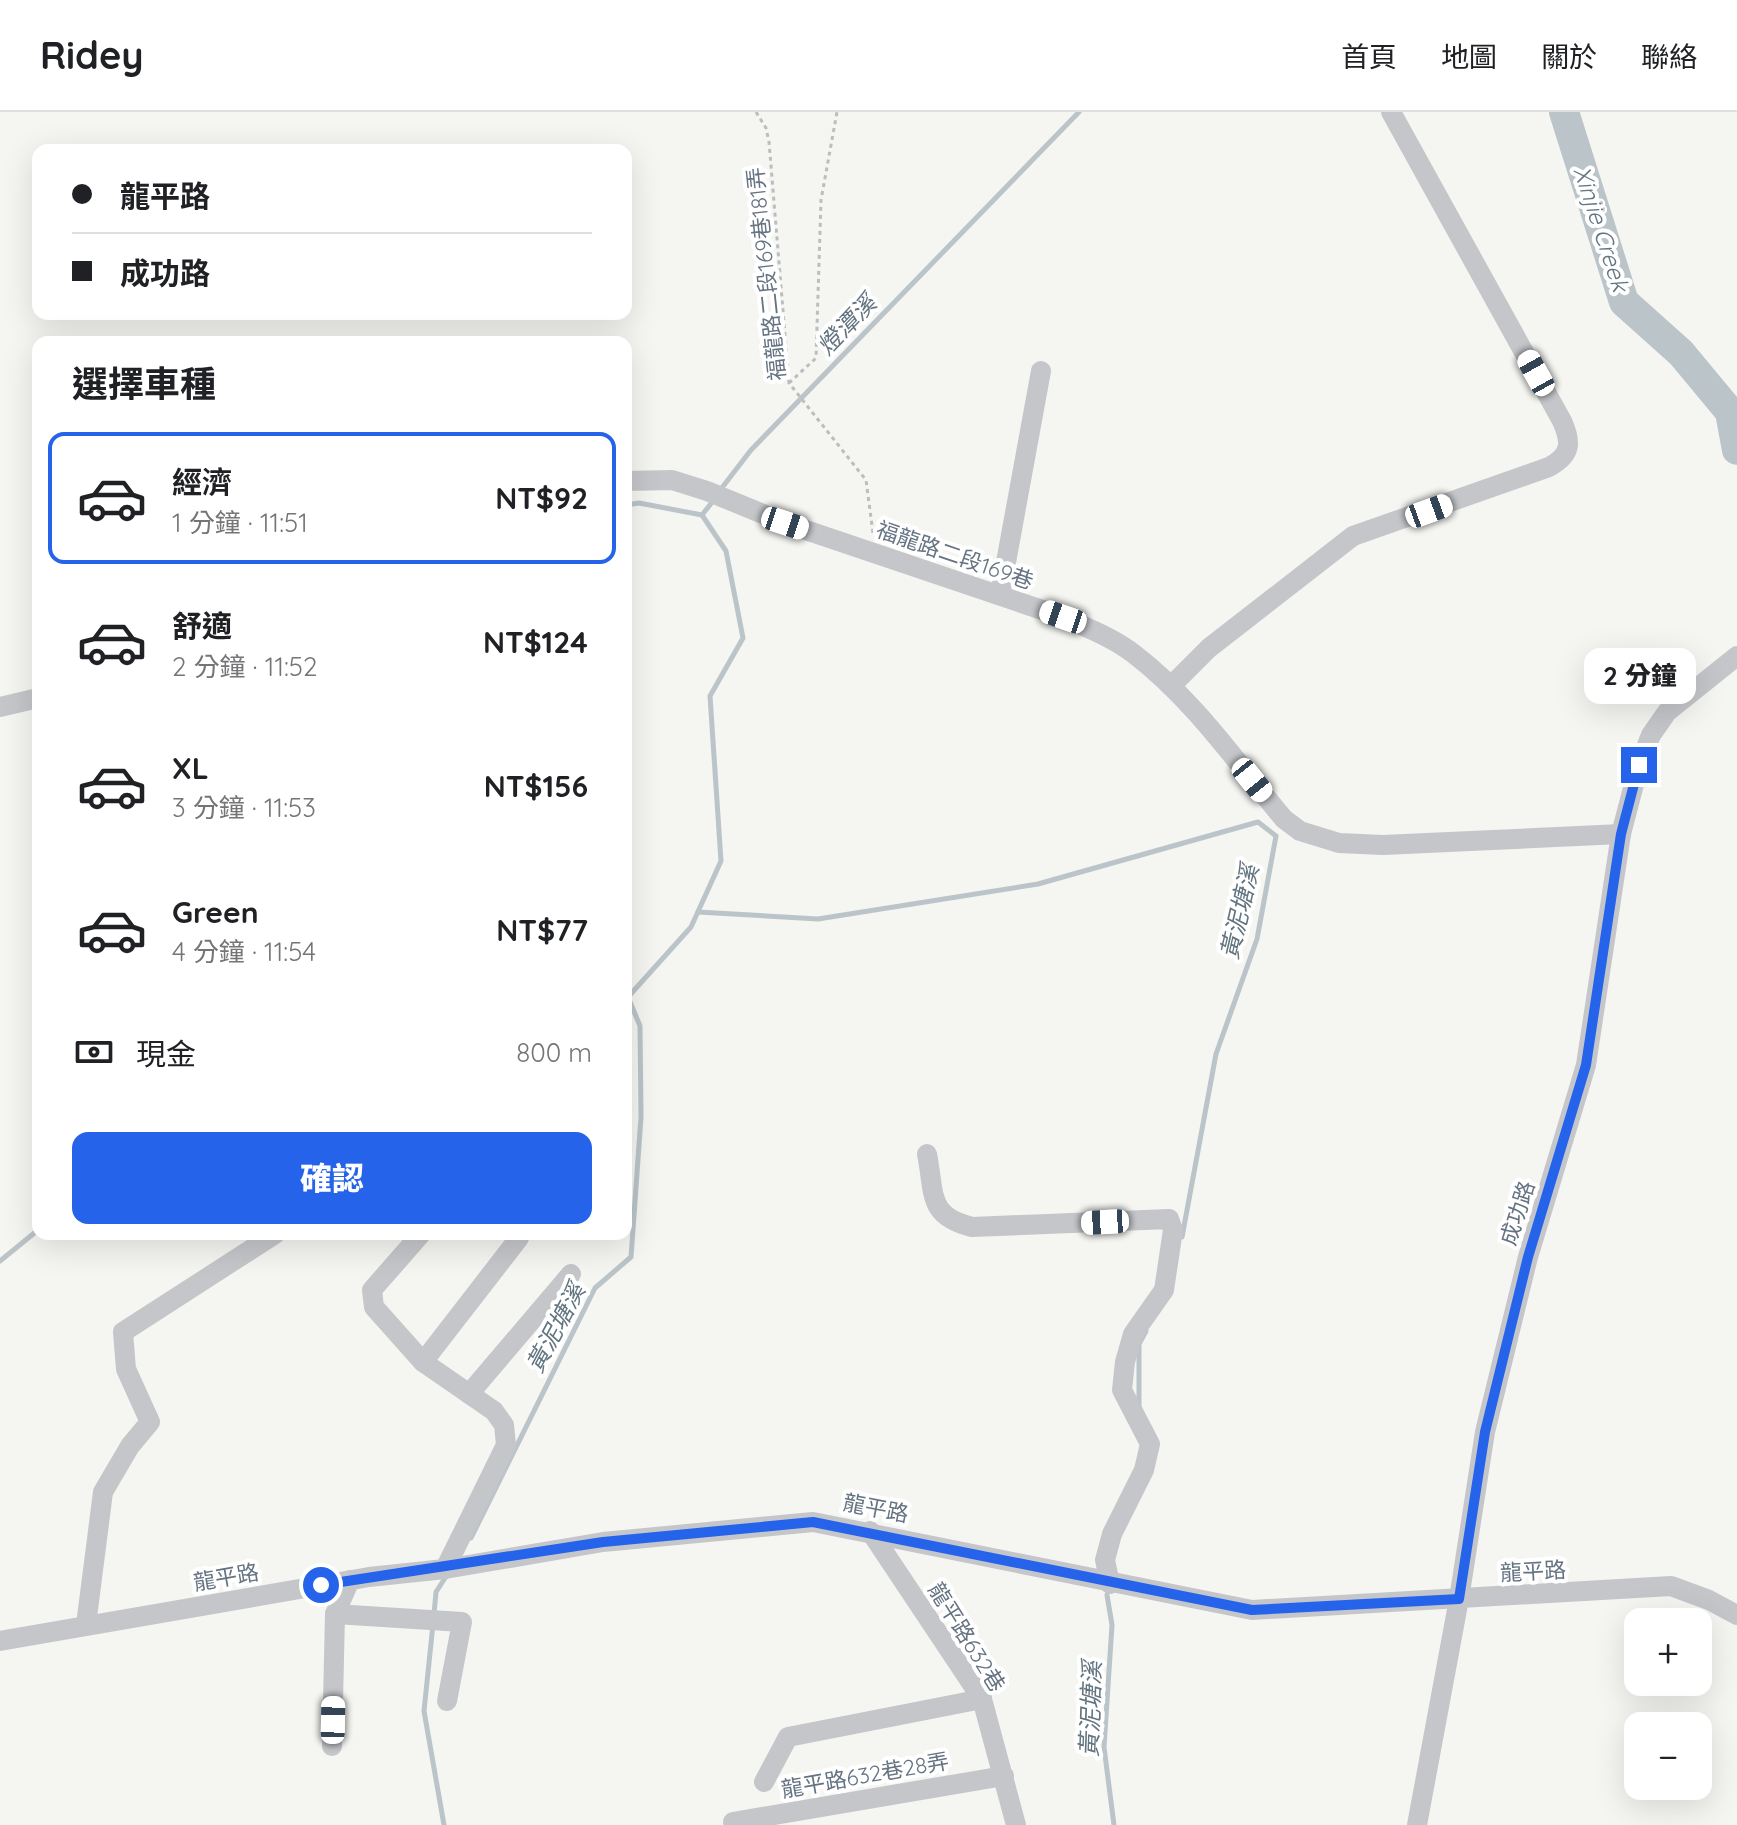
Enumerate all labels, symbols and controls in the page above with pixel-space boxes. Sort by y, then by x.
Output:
text: Ridey [40,31,143,79]
text: 首頁 [1341,39,1397,74]
text: 地圖 [1441,39,1497,74]
text: 關於 [1541,39,1597,74]
text: 聯絡 [1641,39,1697,74]
water label: Xinjie Creek [1568,162,1637,297]
street label: 福龍路二段169巷181弄 [741,166,791,382]
text: 龍平路 [120,177,210,215]
text: 成功路 [120,254,210,292]
water label: 燈潭溪 [810,286,884,361]
car [1514,346,1558,400]
text: 選擇車種 [72,361,216,406]
icon: car [76,462,148,534]
text: 經濟 [172,463,232,501]
text: NT$92 [495,479,588,517]
car [1402,492,1456,530]
car [758,504,812,542]
text: 1 分鐘 · 11:51 [172,506,308,539]
street label: 福龍路二段169巷 [873,515,1037,595]
car [1036,598,1090,636]
icon: car [76,606,148,678]
text: 舒適 [172,607,232,645]
text: NT$124 [483,623,588,661]
callout: 2 分鐘 [1583,649,1695,705]
text: 2 分鐘 · 11:52 [172,650,317,683]
text: 2 分鐘 [1603,659,1677,692]
route end [1621,747,1657,783]
text: XL [172,749,209,787]
icon: car [76,750,148,822]
car [1228,754,1276,806]
text: NT$156 [484,767,588,805]
text: 3 分鐘 · 11:53 [172,791,316,824]
water label: 黃泥塘溪 [1214,859,1265,962]
text: Green [172,893,259,931]
icon: car [76,894,148,966]
text: NT$77 [496,911,588,949]
text: 4 分鐘 · 11:54 [172,935,316,968]
icon: cash [72,1030,116,1074]
text: 現金 [136,1035,196,1073]
text: 800 m [516,1036,592,1069]
button: 確認 [72,1132,592,1224]
street label: 成功路 [1493,1177,1541,1249]
car [1080,1209,1130,1235]
water label: 黃泥塘溪 [519,1275,592,1377]
street label: 龍平路 [841,1488,911,1528]
street label: 龍平路 [1499,1555,1567,1587]
street label: 龍平路 [191,1557,261,1597]
route start [303,1567,339,1603]
street label: 龍平路632巷 [922,1577,1012,1697]
map controls [1624,1608,1712,1800]
button: + [1624,1608,1712,1696]
water label: 黃泥塘溪 [1073,1657,1107,1757]
car [321,1696,345,1744]
button: − [1624,1712,1712,1800]
street label: 龍平路632巷28弄 [779,1746,951,1804]

